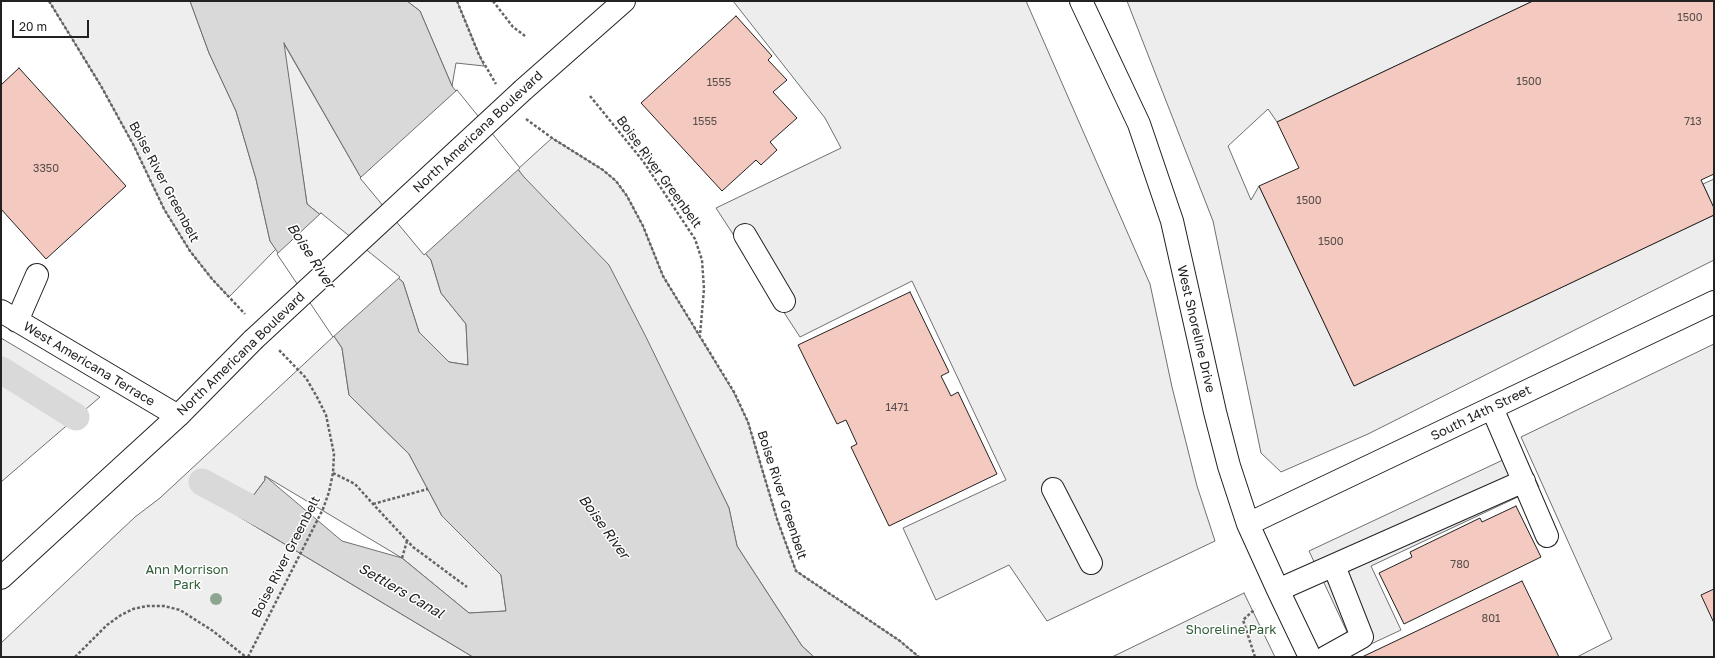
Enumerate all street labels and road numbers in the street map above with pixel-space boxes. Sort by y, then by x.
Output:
street label: North Americana Boulevard [410,68,546,196]
street label: Boise River Greenbelt [613,113,705,231]
street label: Boise River Greenbelt [125,119,203,245]
street label: West Shoreline Drive [1174,264,1218,394]
street label: North Americana Boulevard [174,289,308,419]
street label: West Americana Terrace [20,319,158,409]
street label: South 14th Street [1428,382,1534,444]
street label: Boise River Greenbelt [754,429,810,561]
street label: Boise River Greenbelt [248,493,324,621]

